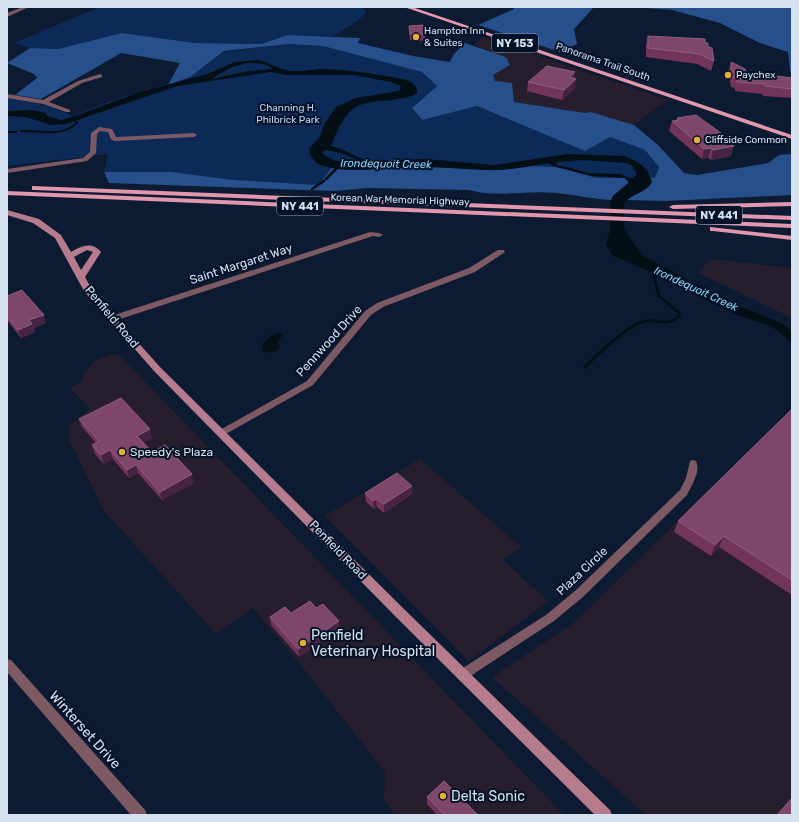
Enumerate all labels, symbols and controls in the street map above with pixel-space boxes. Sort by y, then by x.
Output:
place label: Hampton Inn & Suites [424,25,484,49]
marker: Hampton Inn & Suites [411,32,421,42]
road number: NY 153 [492,34,538,52]
street label: Panorama Trail South [554,40,652,84]
place label: Paychex [736,69,776,81]
marker: Paychex [723,70,733,80]
park label: Channing H. Philbrick Park [256,102,321,126]
place label: Cliffside Common [705,134,787,146]
marker: Cliffside Common [692,135,702,145]
water label: Irondequoit Creek [340,157,432,171]
street label: Korean War Memorial Highway [330,192,470,208]
road number: NY 441 [277,197,323,215]
road number: NY 441 [696,206,742,224]
street label: Saint Margaret Way [188,241,294,287]
water label: Irondequoit Creek [652,264,740,314]
street label: Penfield Road [82,283,142,351]
street label: Pennwood Drive [293,302,365,379]
place label: Speedy's Plaza [130,445,213,459]
marker: Speedy's Plaza [117,447,127,457]
street label: Penfield Road [306,518,370,582]
street label: Plaza Circle [554,544,611,598]
place label: Penfield Veterinary Hospital [311,627,435,660]
marker: Penfield Veterinary Hospital [298,638,308,648]
street label: Winterset Drive [46,687,125,773]
place label: Delta Sonic [451,788,525,805]
marker: Delta Sonic [438,791,448,801]

